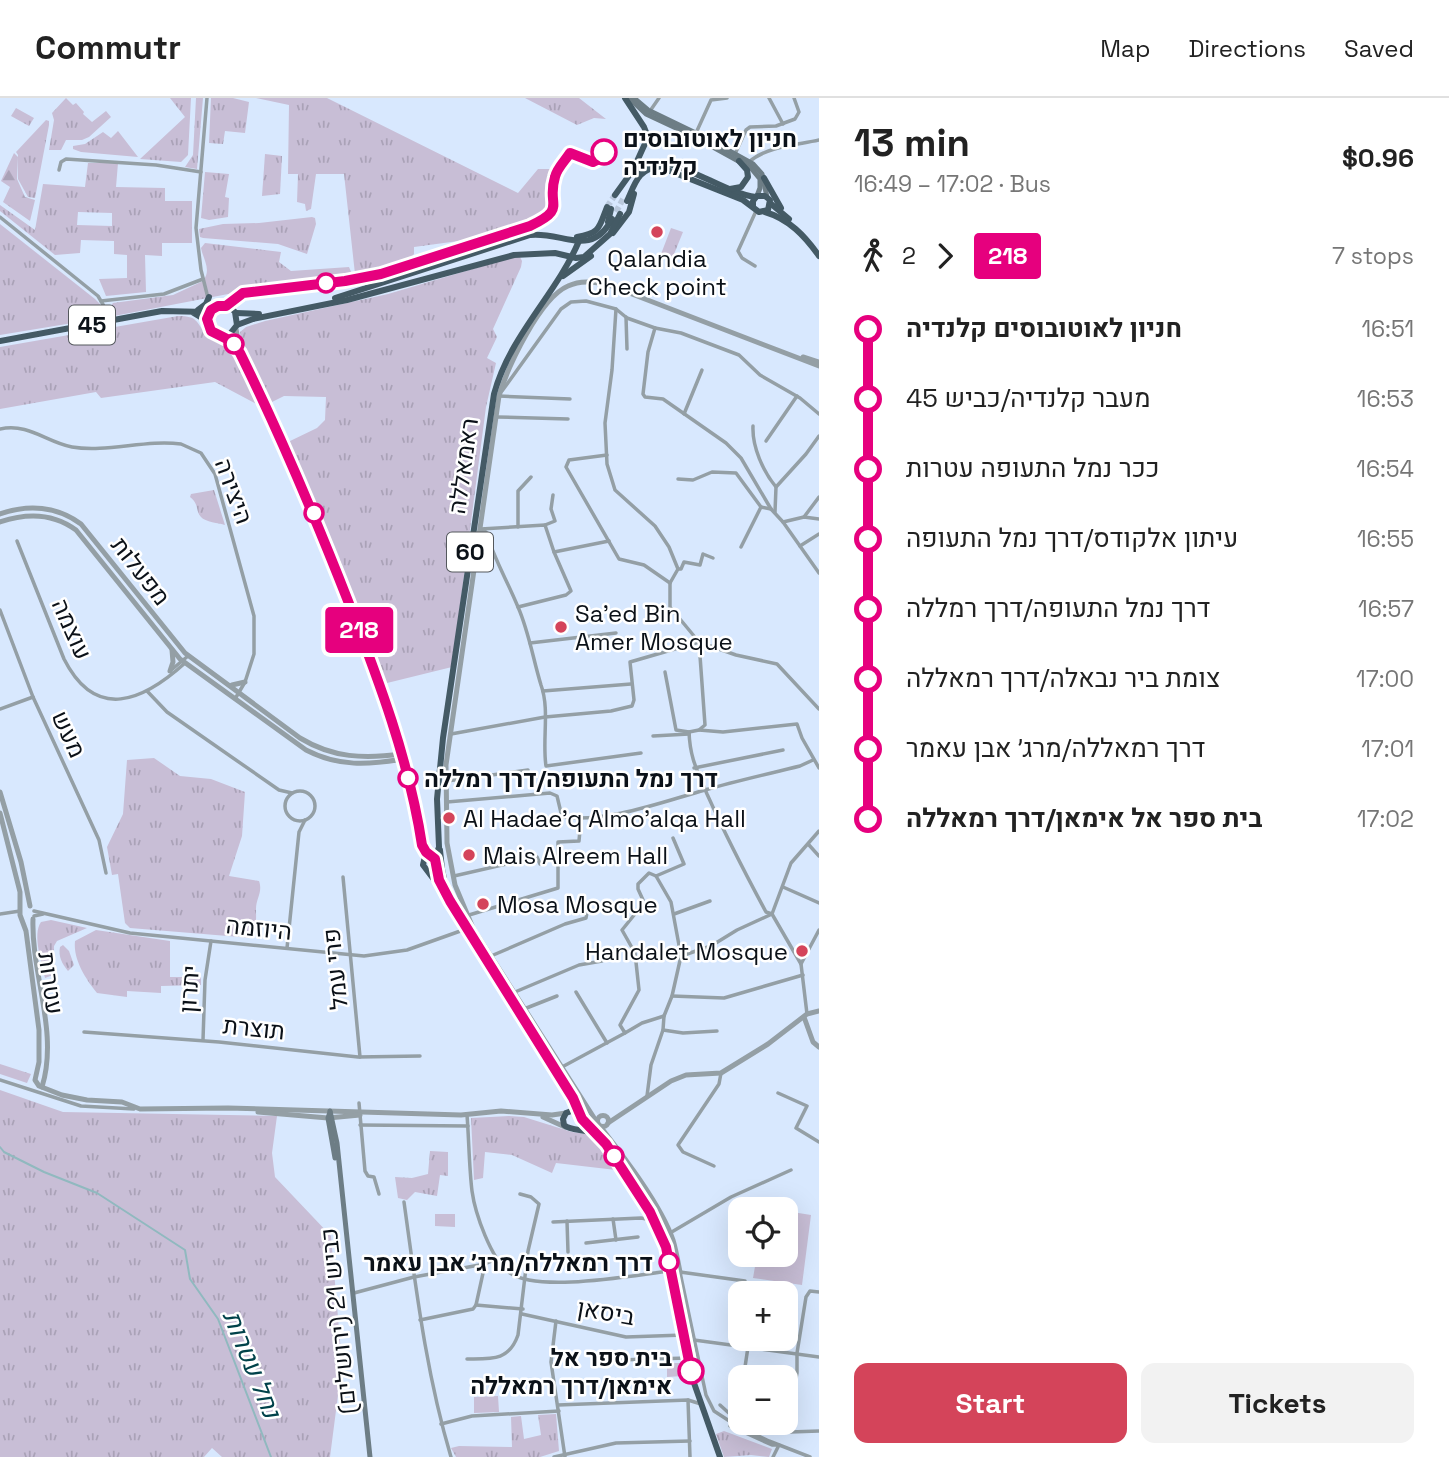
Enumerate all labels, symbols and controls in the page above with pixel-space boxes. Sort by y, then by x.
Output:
text: Commutr [35,27,181,69]
text: Map [1100,33,1150,64]
text: Directions [1188,33,1306,64]
text: Saved [1344,33,1414,64]
text: 13 min [854,119,970,167]
place label: חניון לאוטובוסים קלנדיה [623,123,797,182]
marker: חניון לאוטובוסים קלנדיה [591,139,617,165]
text: $0.96 [1342,141,1414,175]
text: 16:49 – 17:02 · Bus [854,169,1051,199]
marker: Qalandia Check point [649,224,665,240]
icon: walk [854,237,892,275]
icon: forward [926,237,964,275]
text: 218 [988,240,1027,271]
text: 2 [902,241,916,271]
text: 7 stops [1332,241,1414,271]
place label: Qalandia Check point [587,243,727,302]
unlabelled marker [316,273,336,293]
road number: 45 [69,306,115,344]
text: חניון לאוטובוסים קלנדיה [906,311,1182,345]
text: 16:51 [1361,314,1414,344]
unlabelled marker [224,334,244,354]
text: מעבר קלנדיה/כביש 45 [906,381,1151,415]
text: 16:53 [1357,384,1414,414]
street label: ראמאללה [441,416,485,516]
text: ככר נמל התעופה עטרות [906,451,1160,485]
street label: היצירה [208,454,260,528]
text: 16:54 [1356,454,1414,484]
unlabelled marker [304,503,324,523]
text: עיתון אלקודס/דרך נמל התעופה [906,521,1238,555]
text: 16:55 [1357,524,1414,554]
street label: מפעלות [105,531,177,611]
road number: 60 [447,533,493,572]
text: דרך נמל התעופה/דרך רמללה [906,591,1210,625]
street label: עוצמה [45,594,99,664]
text: 16:57 [1358,594,1414,624]
place label: Sa'ed Bin Amer Mosque [575,598,733,657]
line badge: 218 [319,607,399,653]
text: 218 [339,614,379,645]
marker: Sa'ed Bin Amer Mosque [553,619,569,635]
text: צומת ביר נבאלה/דרך רמאללה [906,661,1220,695]
text: 17:00 [1356,664,1414,694]
street label: מעש [45,706,93,762]
text: דרך רמאללה/מרג׳ אבן עאמר [906,731,1205,765]
text: 17:01 [1361,734,1414,764]
place label: דרך נמל התעופה/דרך רמללה [424,763,718,794]
marker: דרך נמל התעופה/דרך רמללה [398,768,418,788]
text: בית ספר אל אימאן/דרך רמאללה [906,801,1262,835]
place label: Al Hadae'q Almo'alqa Hall [463,803,746,834]
text: 17:02 [1357,804,1414,834]
marker: Al Hadae'q Almo'alqa Hall [441,810,457,826]
place label: Mais Alreem Hall [483,840,668,871]
marker: Mais Alreem Hall [461,847,477,863]
place label: Mosa Mosque [497,889,658,920]
marker: Mosa Mosque [475,896,491,912]
street label: היוזמה [224,909,294,947]
street label: פרי עמל [315,927,355,1011]
place label: Handalet Mosque [585,936,788,967]
marker: Handalet Mosque [794,943,810,959]
street label: עטרות [31,950,71,1016]
street label: יתרון [172,964,206,1014]
street label: תוצרת [222,1009,286,1047]
unlabelled marker [604,1146,624,1166]
map controls [728,1197,798,1435]
button: locate [728,1197,798,1267]
street label: כביש 21 (ירושלים) [313,1226,363,1416]
place label: דרך רמאללה/מרג׳ אבן עאמר [364,1247,653,1278]
marker: דרך רמאללה/מרג׳ אבן עאמר [659,1252,679,1272]
button: + [728,1281,798,1351]
street label: ביסאן [575,1292,637,1332]
water label: נחל עטרות [215,1305,290,1424]
place label: בית ספר אל אימאן/דרך רמאללה [470,1342,672,1401]
marker: בית ספר אל אימאן/דרך רמאללה [678,1358,704,1384]
button: Start [854,1363,1127,1443]
button: Tickets [1141,1363,1414,1443]
button: − [728,1365,798,1435]

